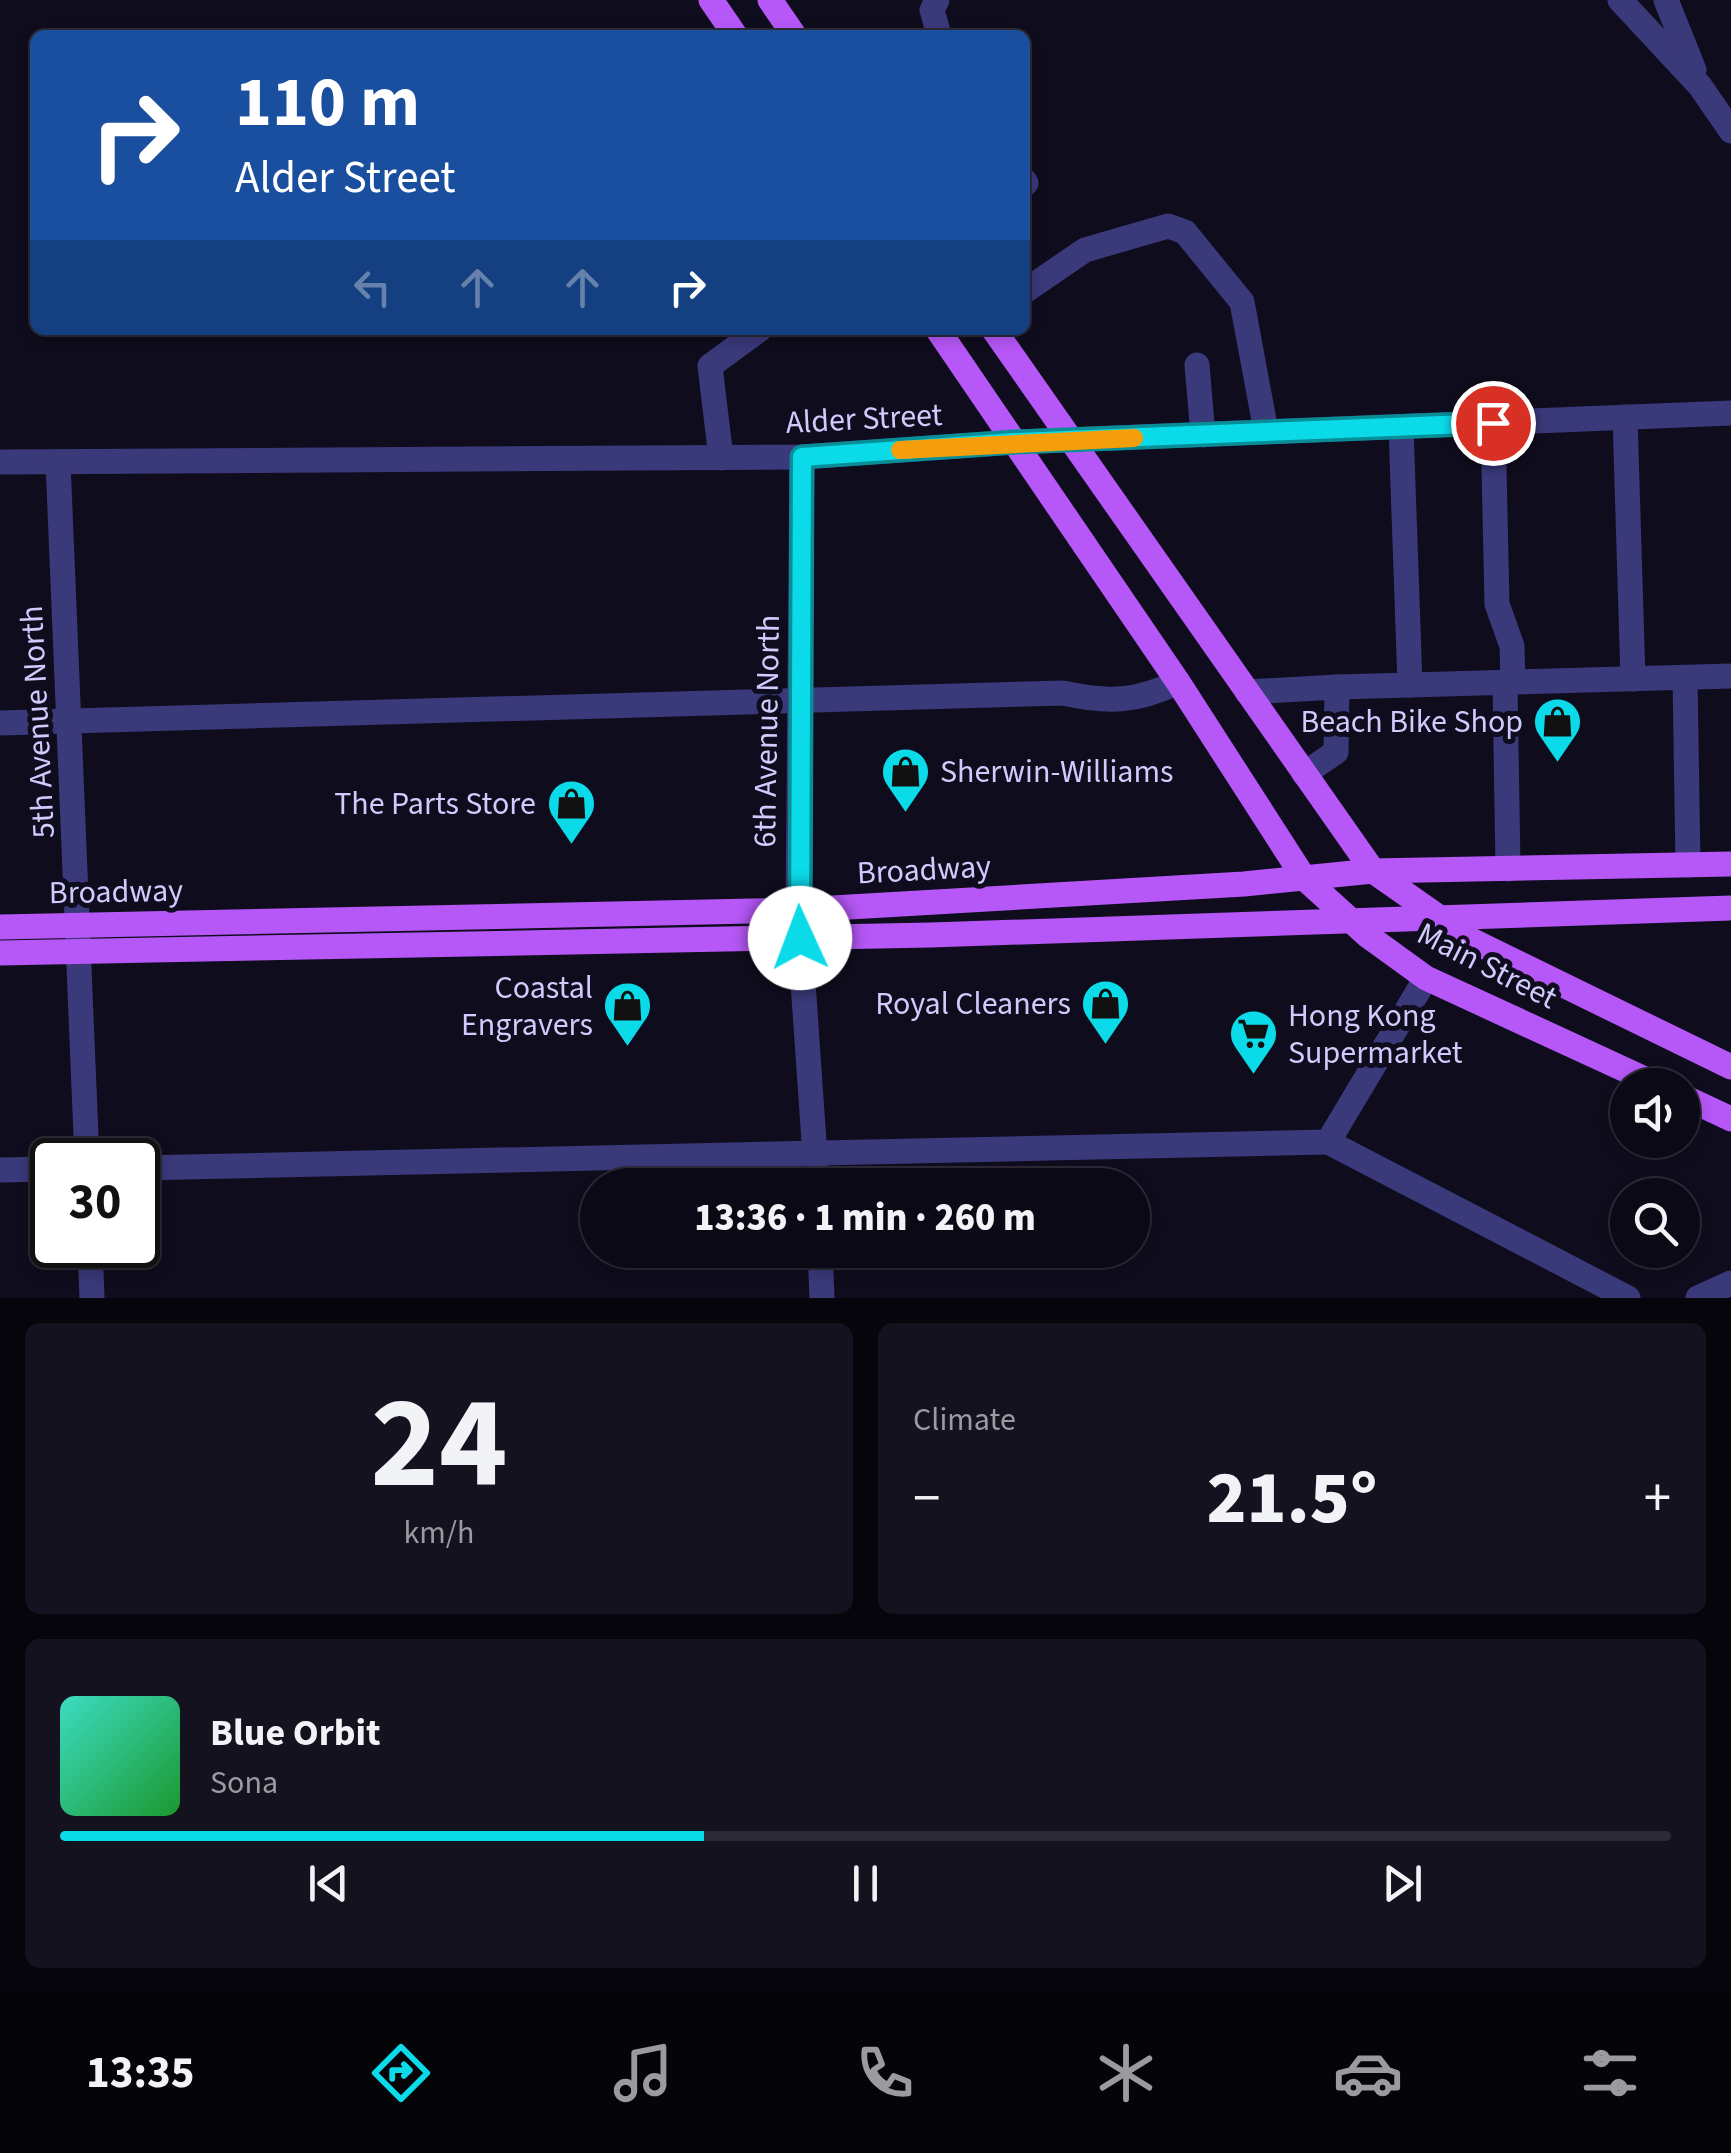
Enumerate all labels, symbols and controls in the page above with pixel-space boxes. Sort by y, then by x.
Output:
text: 110 m [235,53,420,153]
icon: right [70,70,200,200]
text: Alder Street [235,146,456,210]
icon: left [345,260,400,315]
icon: ahead [450,260,505,315]
icon: ahead [555,260,610,315]
icon: right [660,260,715,315]
pin [1451,381,1536,466]
street label: Alder Street [784,392,944,446]
icon: arrive [1466,396,1521,451]
street label: 5th Avenue North [9,604,67,840]
street label: 6th Avenue North [742,614,792,848]
shop icon: Beach Bike Shop [1532,696,1584,764]
place label: Beach Bike Shop [1300,699,1523,745]
shop icon: Sherwin-Williams [879,746,931,814]
place label: Sherwin-Williams [940,749,1173,795]
shop icon: The Parts Store [545,778,597,846]
place label: The Parts Store [334,781,536,827]
street label: Broadway [856,844,992,896]
street label: Broadway [49,868,184,916]
position arrow [748,886,852,990]
street label: Main Street [1409,911,1565,1021]
place label: Coastal Engravers [461,965,593,1048]
shop icon: Royal Cleaners [1080,978,1132,1046]
shop icon: Coastal Engravers [602,980,654,1048]
place label: Royal Cleaners [875,981,1071,1027]
place label: Hong Kong Supermarket [1288,993,1463,1076]
supermarket icon: Hong Kong Supermarket [1227,1008,1279,1076]
map controls [1610,1068,1700,1268]
button: sound [1610,1068,1700,1158]
speed limit sign: 30 [30,1138,160,1268]
button: search [1610,1178,1700,1268]
text: 13:36 · 1 min · 260 m [694,1191,1036,1245]
text: 24 [370,1352,508,1537]
text: Climate [913,1397,1016,1443]
text: 21.5° [1206,1445,1378,1552]
text: − [913,1460,940,1538]
text: + [1644,1460,1671,1538]
text: km/h [404,1510,474,1556]
text: Blue Orbit [210,1706,381,1760]
text: Sona [210,1760,278,1806]
icon: previous [301,1856,356,1911]
icon: pause [838,1856,893,1911]
icon: next [1375,1856,1430,1911]
icon: directions [366,2038,436,2108]
icon: music [608,2038,678,2108]
icon: phone [850,2038,920,2108]
icon: climate [1091,2038,1161,2108]
icon: car [1333,2038,1403,2108]
icon: filters [1575,2038,1645,2108]
text: 13:35 [86,2041,194,2105]

